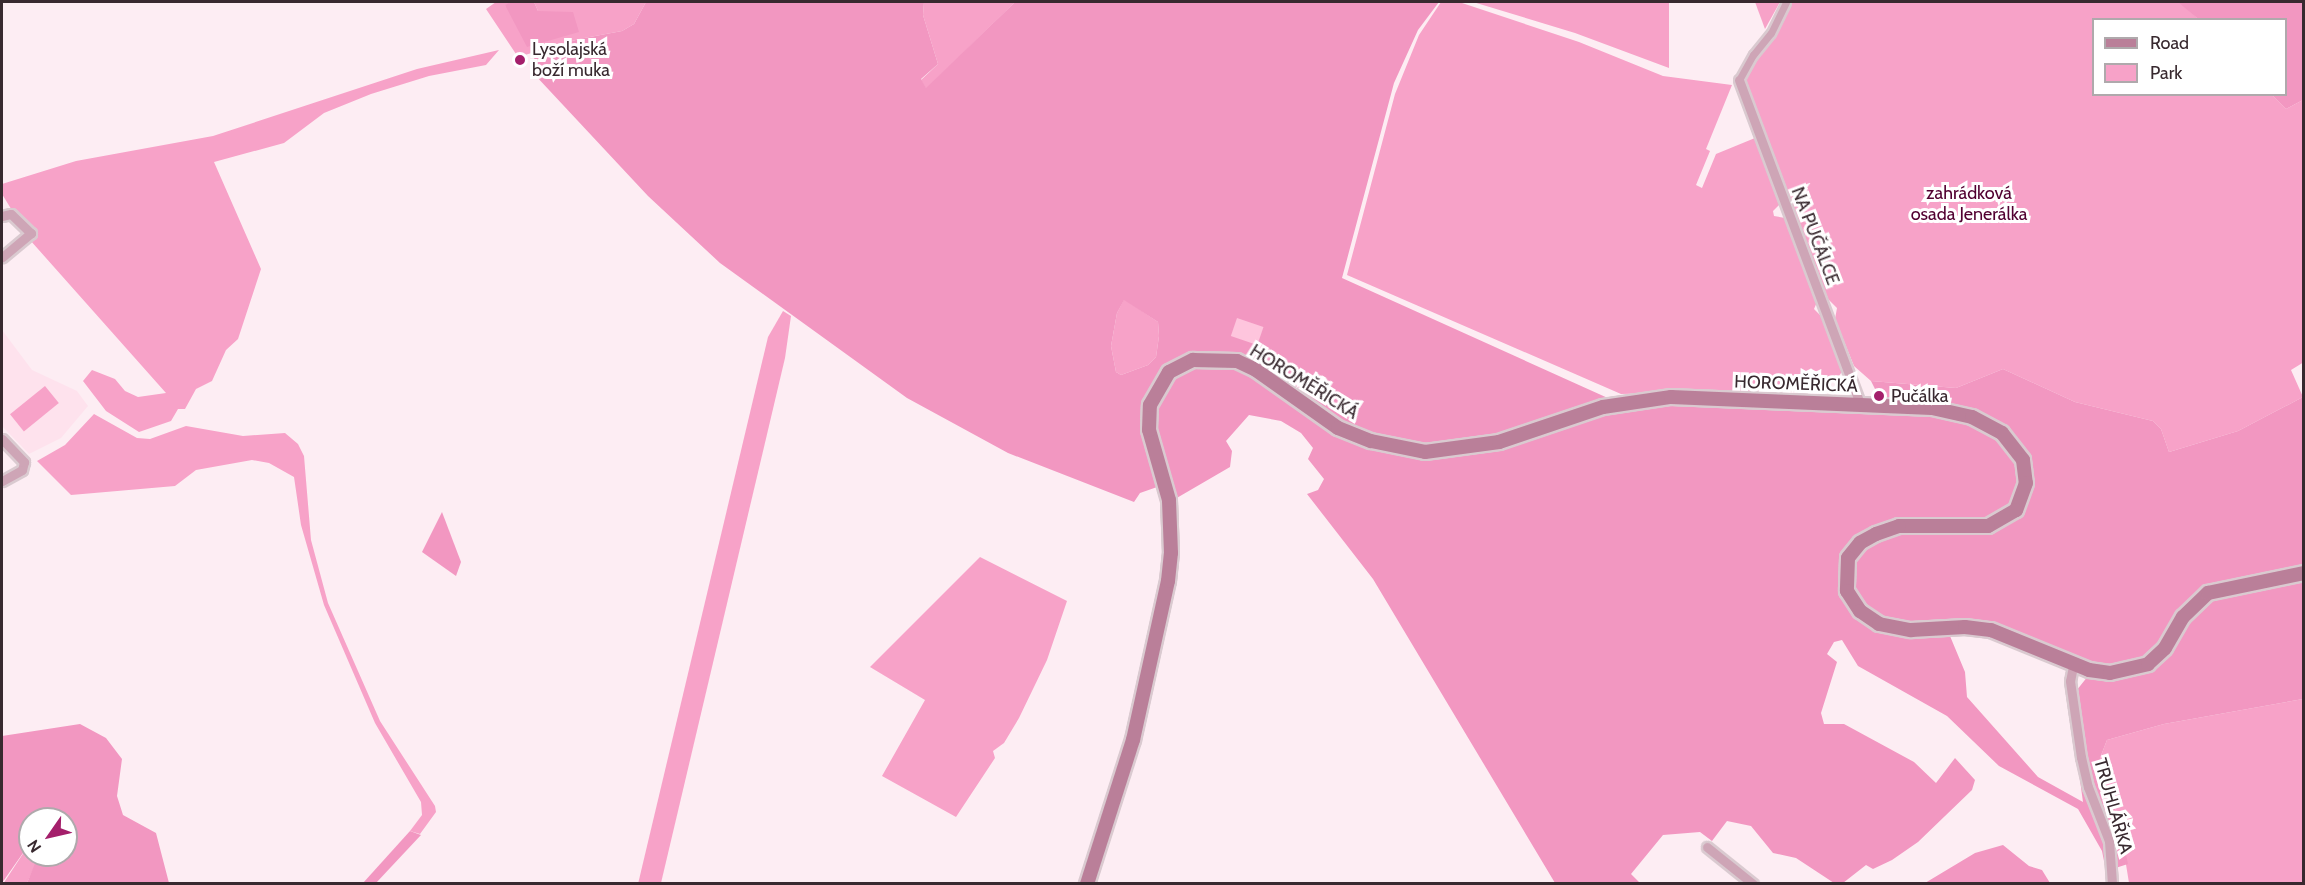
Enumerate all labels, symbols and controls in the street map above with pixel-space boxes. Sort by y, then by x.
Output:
legend [2092,18,2287,96]
text: Road [2150,32,2189,54]
place label: Lysolajská boží muka [532,39,610,82]
marker: Lysolajská boží muka [513,53,527,67]
text: Park [2150,62,2182,84]
park label: zahrádková osada Jenerálka [1911,183,2027,226]
street label: NA PUČÁLCE [1786,184,1844,288]
street label: HOROMĚŘICKÁ [1246,340,1362,424]
street label: HOROMĚŘICKÁ [1734,371,1858,397]
place label: Pučálka [1891,385,1948,407]
marker: Pučálka [1872,389,1886,403]
street label: TRUHLÁŘKA [2089,756,2137,856]
north arrow [18,807,78,867]
text: N [23,836,45,856]

